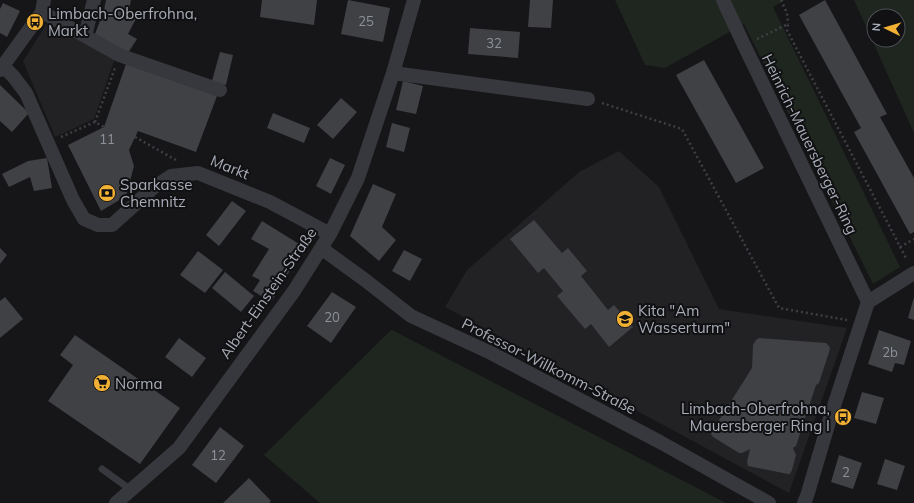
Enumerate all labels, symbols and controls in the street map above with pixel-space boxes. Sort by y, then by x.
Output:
place label: Limbach-Oberfrohna, Markt [48,4,197,40]
north arrow [866,8,906,48]
bus stop icon: Limbach-Oberfrohna, Markt [25,12,45,32]
house number: 25 [358,13,374,29]
text: N [869,22,883,32]
house number: 32 [486,35,502,51]
street label: Heinrich-Mauersberger-Ring [758,51,862,237]
house number: 11 [99,131,115,147]
street label: Markt [208,151,252,183]
place label: Sparkasse Chemnitz [120,175,192,211]
bank icon: Sparkasse Chemnitz [97,183,117,203]
street label: Albert-Einstein-Straße [215,224,321,362]
place label: Kita "Am Wasserturm" [638,301,730,337]
house number: 20 [324,309,340,325]
school or university icon: Kita "Am Wasserturm" [615,309,635,329]
street label: Professor-Willkomm-Straße [459,314,639,418]
house number: 2b [882,344,898,360]
supermarket icon: Norma [92,373,112,393]
place label: Norma [115,374,162,393]
place label: Limbach-Oberfrohna, Mauersberger Ring I [681,399,830,435]
bus stop icon: Limbach-Oberfrohna, Mauersberger Ring I [833,407,853,427]
house number: 12 [210,447,226,463]
house number: 2 [842,464,850,480]

